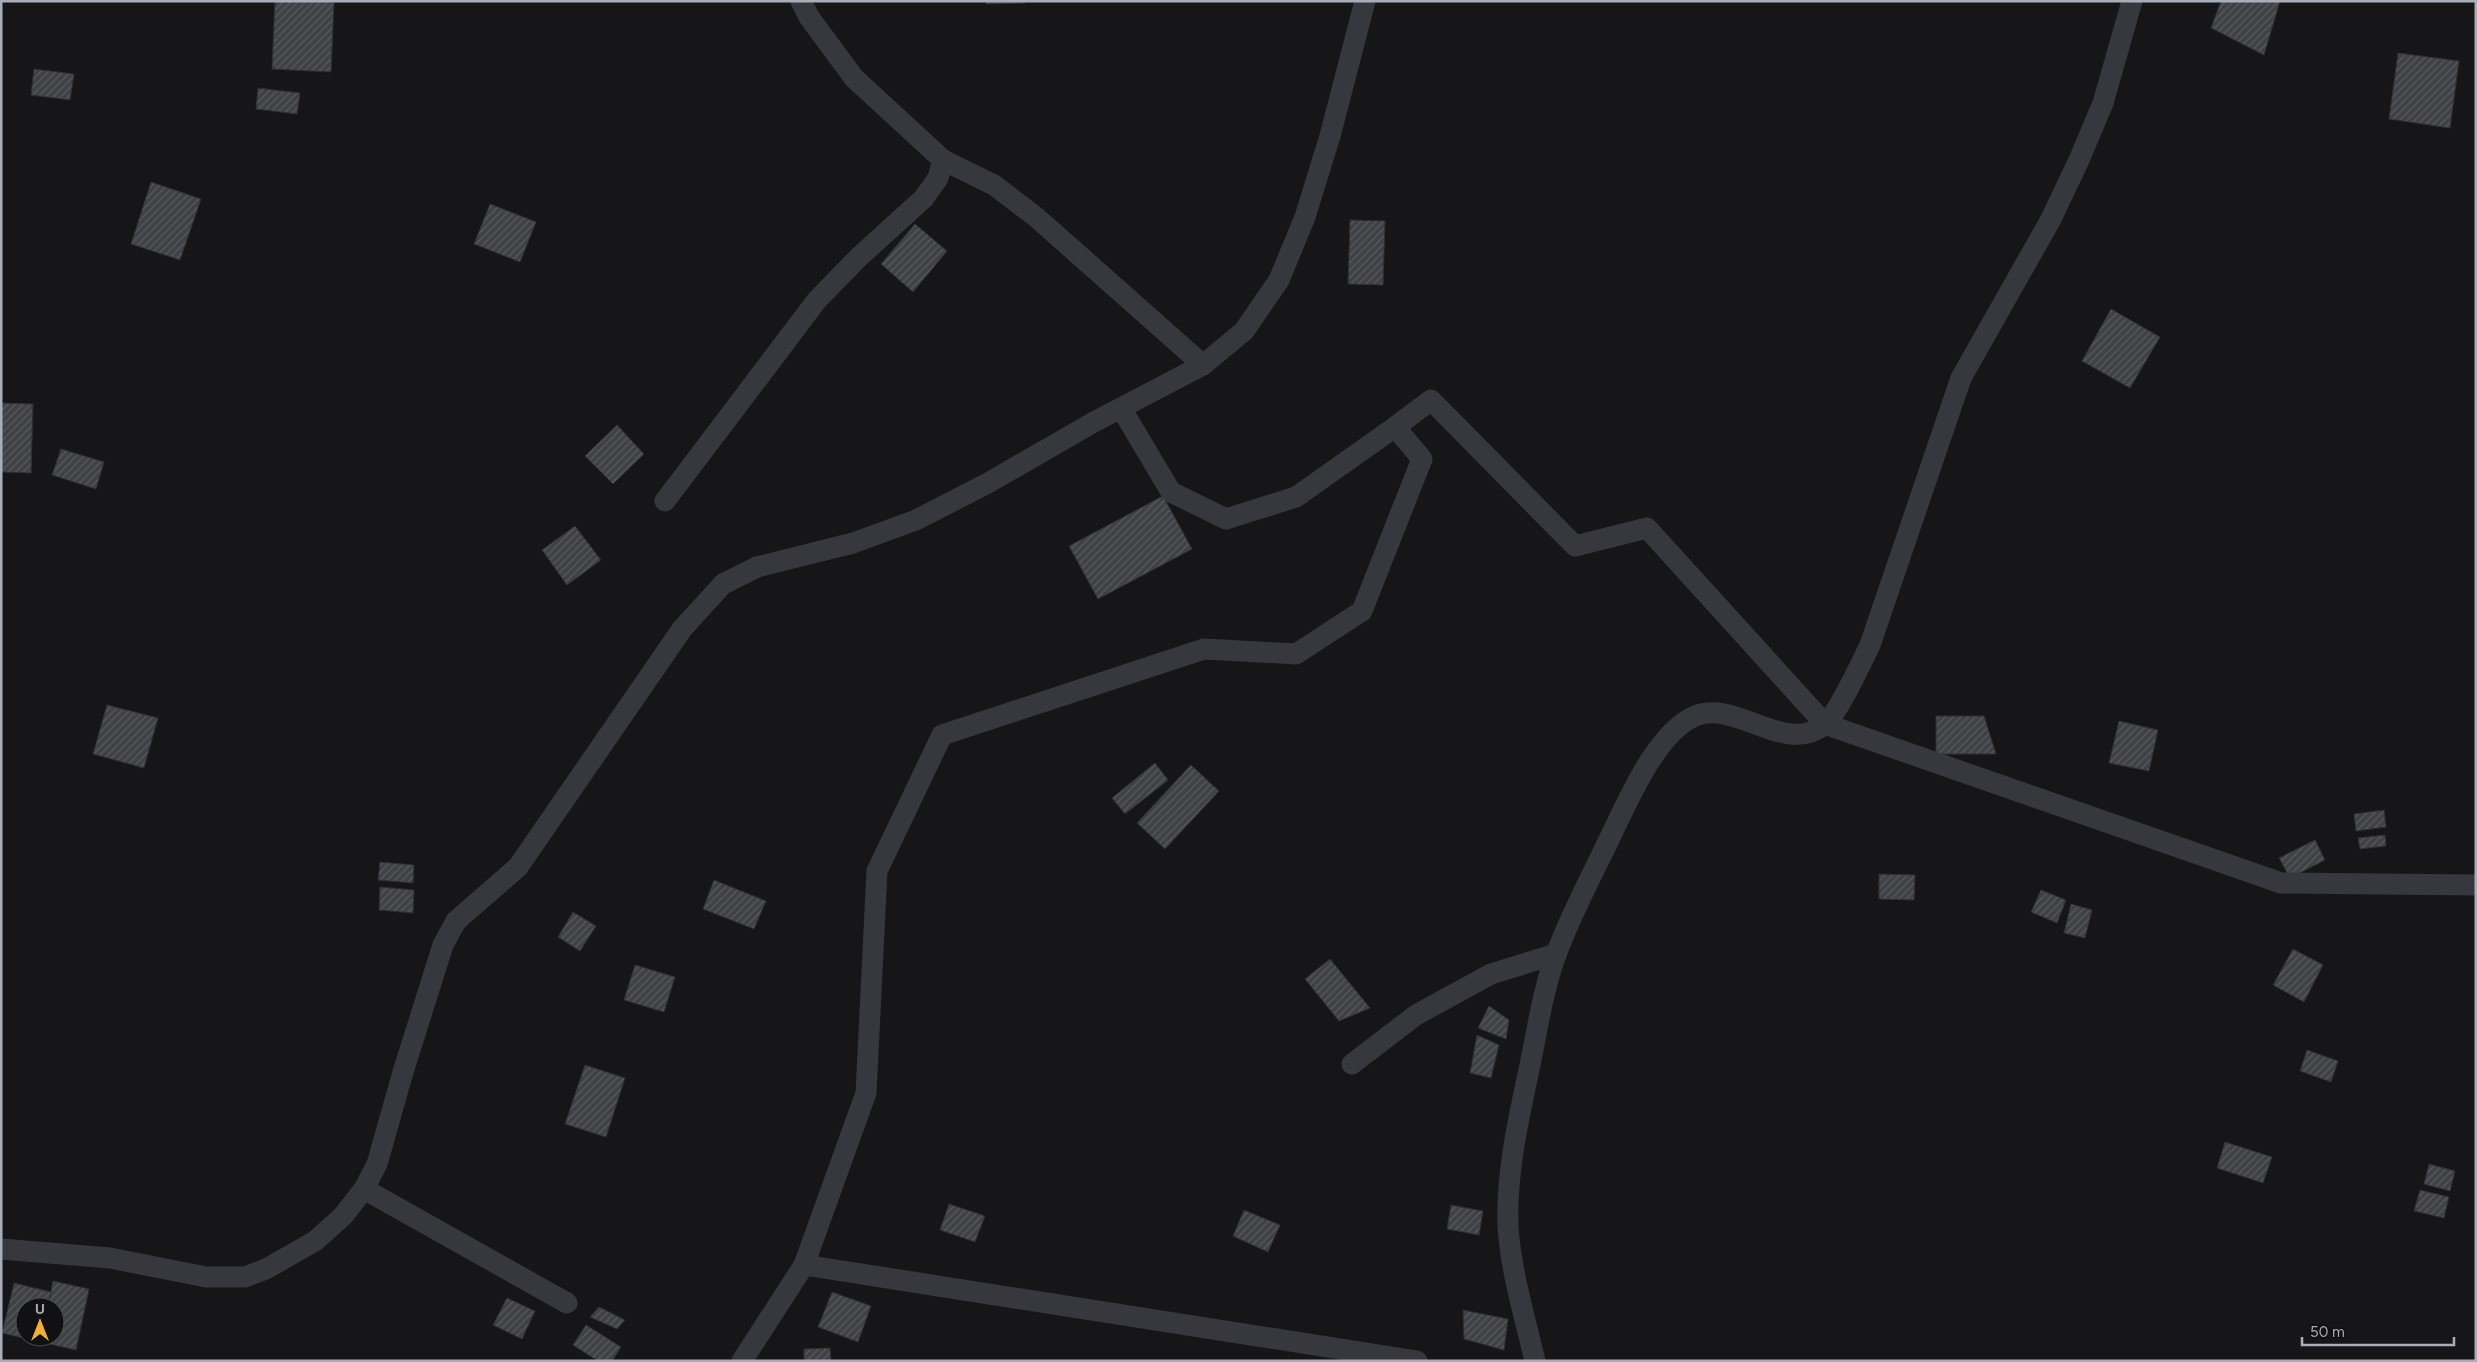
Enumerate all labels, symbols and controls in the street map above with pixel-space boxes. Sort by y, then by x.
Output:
north arrow [15,1297,65,1347]
text: U [35,1301,45,1318]
scale bar [2302,1314,2454,1346]
text: 50 m [2310,1323,2345,1341]

